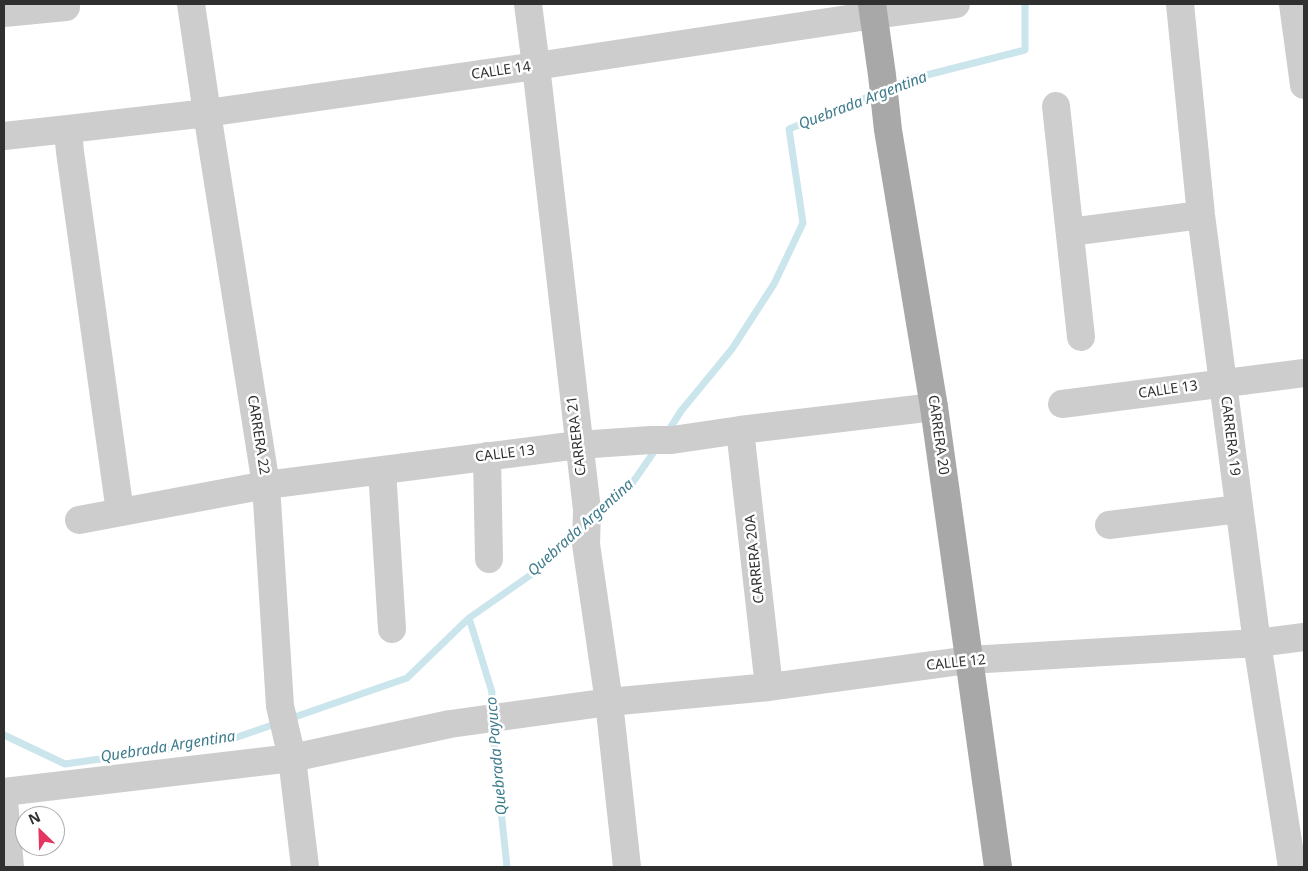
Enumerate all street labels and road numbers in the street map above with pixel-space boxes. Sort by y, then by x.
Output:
street label: CALLE 14 [470,59,532,83]
street label: CALLE 13 [1137,378,1199,402]
street label: CARRERA 22 [243,394,273,476]
street label: CARRERA 20 [924,394,952,476]
street label: CARRERA 21 [564,395,590,477]
street label: CARRERA 19 [1217,395,1243,477]
street label: CALLE 13 [474,442,536,466]
street label: CARRERA 20A [742,514,768,604]
street label: CALLE 12 [925,652,987,674]

